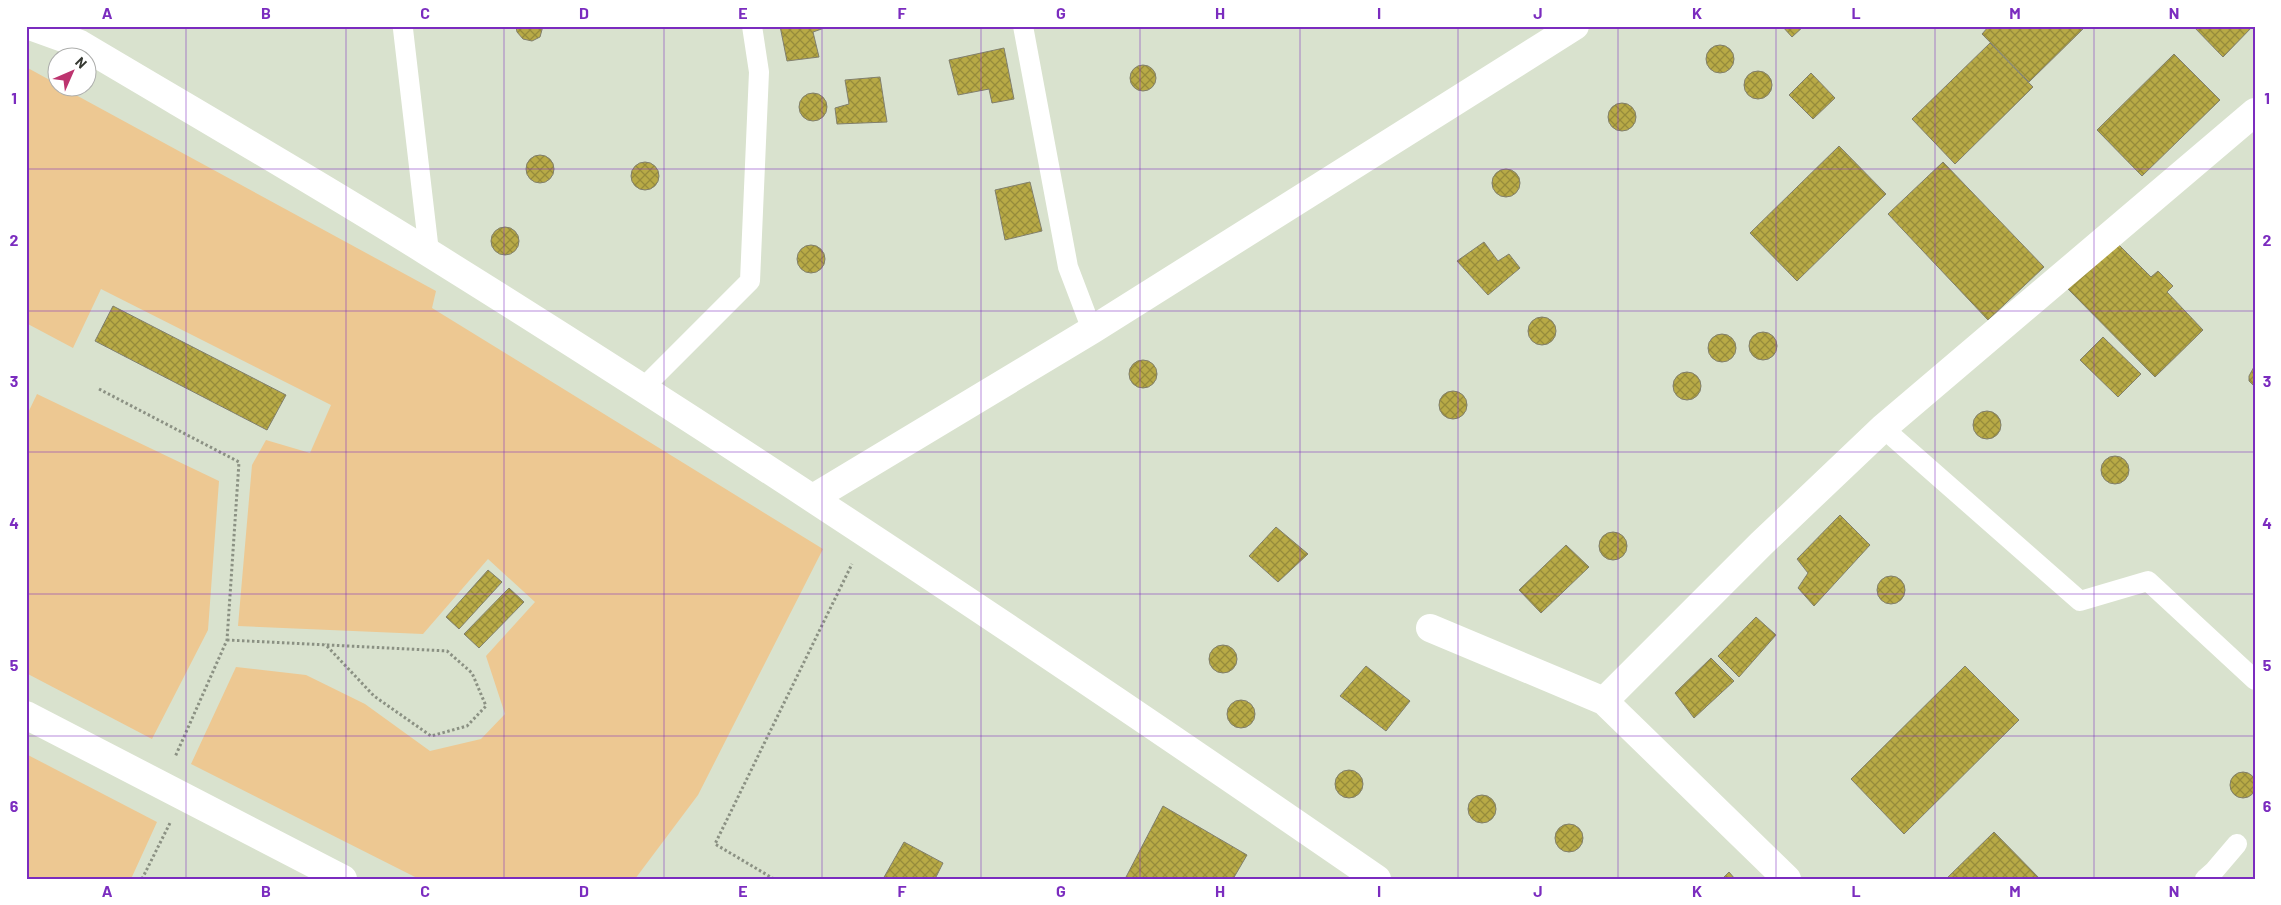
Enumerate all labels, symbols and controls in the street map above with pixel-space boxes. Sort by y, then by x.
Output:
text: A [102,3,113,22]
text: B [261,3,271,22]
text: C [420,3,430,22]
text: D [579,3,589,22]
text: E [738,3,748,22]
text: F [898,3,907,22]
text: G [1056,3,1066,22]
text: H [1215,3,1225,22]
text: I [1377,3,1381,22]
text: J [1533,3,1543,22]
text: K [1692,3,1702,22]
text: L [1851,3,1861,22]
text: M [2009,3,2021,22]
text: N [2169,3,2179,22]
north arrow [48,48,98,98]
text: N [72,53,91,72]
text: 1 [11,88,17,107]
text: 1 [2264,88,2270,107]
text: 2 [10,230,19,249]
text: 2 [2263,230,2272,249]
text: 3 [10,371,18,390]
text: 3 [2263,371,2271,390]
text: 4 [9,513,19,532]
text: 4 [2262,513,2272,532]
text: 5 [10,655,19,674]
text: 5 [2263,655,2272,674]
text: 6 [10,796,19,815]
text: 6 [2263,796,2272,815]
text: A [102,881,113,900]
text: B [261,881,271,900]
text: C [420,881,430,900]
text: D [579,881,589,900]
text: E [738,881,748,900]
text: F [898,881,907,900]
text: G [1056,881,1066,900]
text: H [1215,881,1225,900]
text: I [1377,881,1381,900]
text: J [1533,881,1543,900]
text: K [1692,881,1702,900]
text: L [1851,881,1861,900]
text: M [2009,881,2021,900]
text: N [2169,881,2179,900]

